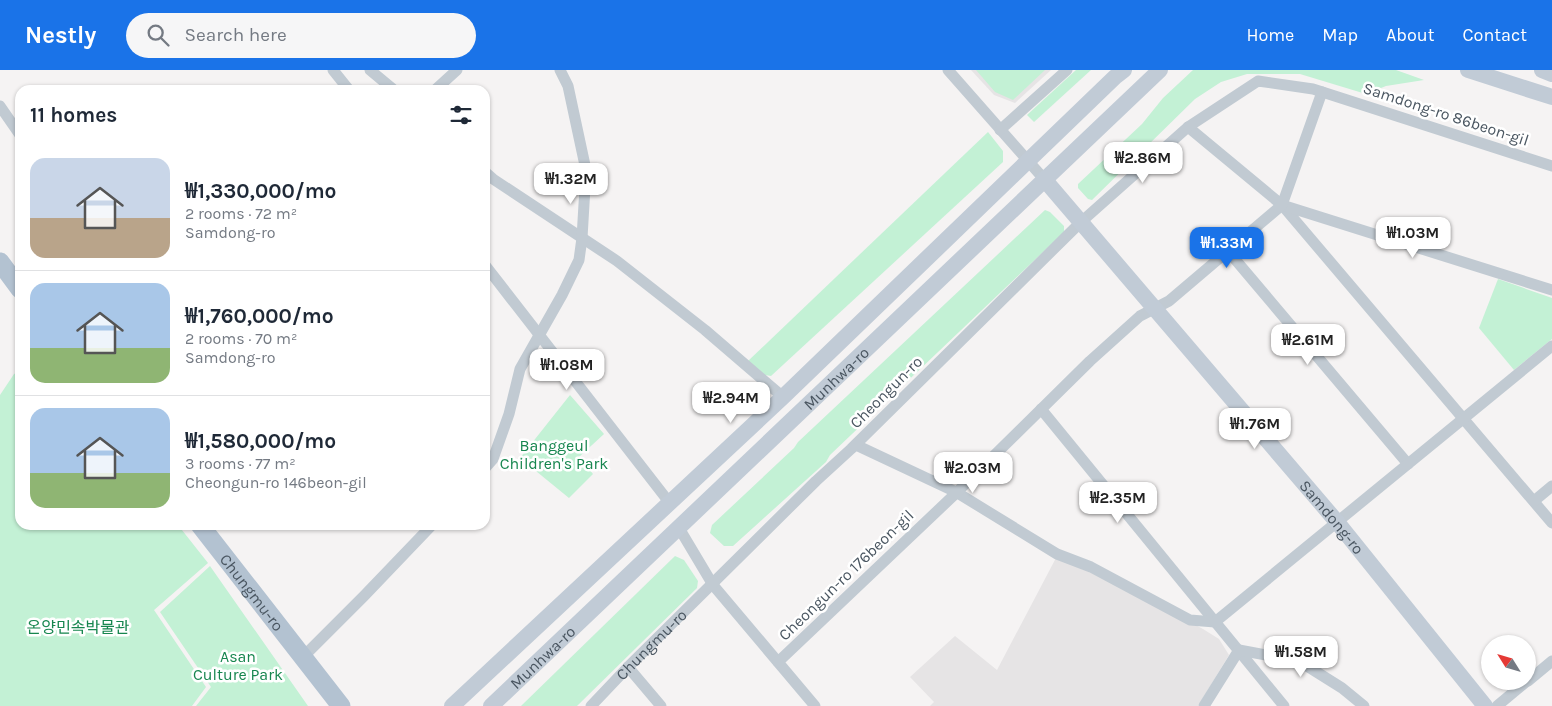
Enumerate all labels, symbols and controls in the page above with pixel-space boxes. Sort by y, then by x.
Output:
search box [126,13,476,58]
text: Nestly [25,21,96,49]
icon: search [144,21,172,49]
text: Search here [184,24,287,46]
text: Home [1246,24,1294,46]
text: Map [1322,24,1358,46]
text: About [1386,24,1435,46]
text: Contact [1463,24,1527,46]
street label: Samdong-ro 86beon-gil [1361,78,1531,150]
icon: filters [447,101,475,129]
text: 11 homes [30,103,117,127]
pin: ₩2.86M [1102,142,1184,184]
text: ₩2.86M [1115,148,1171,167]
pin: ₩1.32M [530,162,612,205]
text: ₩1.32M [545,169,597,188]
icon: home [70,178,130,238]
text: ₩1,330,000/mo [185,179,336,203]
text: 2 rooms · 72 m² [185,204,297,223]
pin: ₩1.03M [1372,216,1454,259]
text: Samdong-ro [185,223,275,242]
text: ₩1.03M [1387,223,1439,242]
pin: ₩1.33M [1186,226,1268,269]
text: ₩1.33M [1201,233,1253,252]
icon: home [70,303,130,363]
text: ₩1,760,000/mo [185,304,334,328]
pin: ₩2.61M [1267,324,1349,366]
text: 2 rooms · 70 m² [185,329,297,348]
text: ₩2.61M [1282,330,1334,349]
street label: Munhwa-ro [799,343,873,414]
text: Samdong-ro [185,348,275,367]
pin: ₩1.08M [526,348,608,391]
street label: Cheongun-ro [846,352,926,432]
text: ₩1.08M [540,355,594,374]
pin: ₩2.94M [690,382,772,424]
text: ₩2.94M [703,388,759,407]
pin: ₩1.76M [1214,408,1296,450]
text: ₩1.76M [1230,414,1280,433]
icon: home [70,428,130,488]
text: ₩1,580,000/mo [185,429,336,453]
park label: Banggeul Children's Park [500,436,608,473]
pin: ₩2.03M [932,452,1014,494]
text: 3 rooms · 77 m² [185,454,296,473]
text: ₩2.03M [945,458,1001,477]
text: Cheongun-ro 146beon-gil [185,473,367,492]
street label: Samdong-ro [1296,476,1368,558]
pin: ₩2.35M [1077,482,1159,524]
text: ₩2.35M [1090,488,1146,507]
street label: Cheongun-ro 176beon-gil [775,506,917,644]
street label: Chungmu-ro [216,550,288,634]
street label: Chungmu-ro [611,605,691,684]
park label: 온양민속박물관 [26,618,130,637]
street label: Munhwa-ro [506,622,579,693]
north arrow [1481,635,1536,690]
map controls [1481,635,1536,690]
pin: ₩1.58M [1260,636,1342,678]
text: ₩1.58M [1275,642,1327,661]
park label: Asan Culture Park [193,647,283,684]

